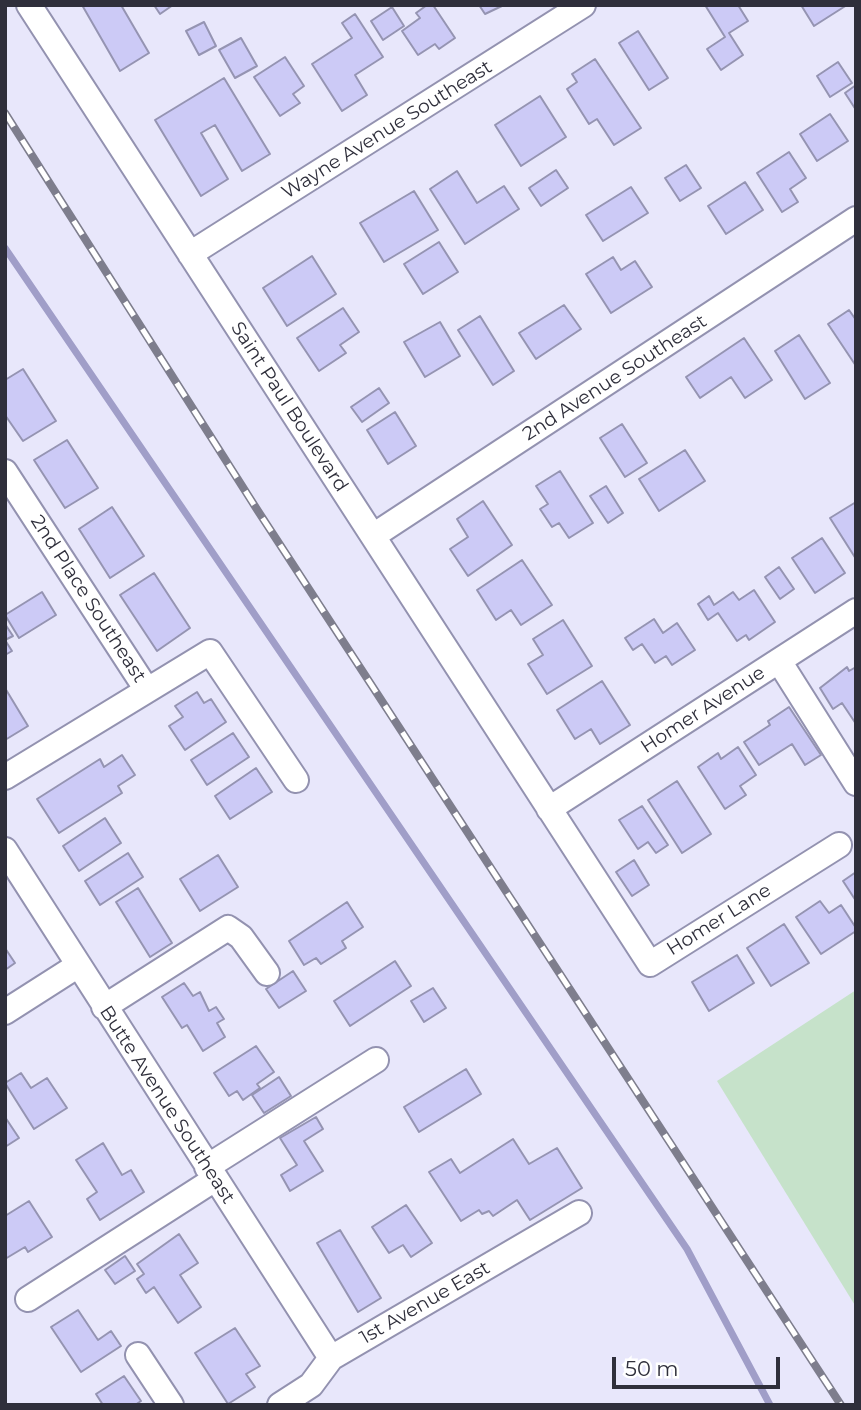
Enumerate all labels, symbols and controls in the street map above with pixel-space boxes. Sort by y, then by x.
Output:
street label: Wayne Avenue Southeast [278,56,496,204]
street label: 2nd Avenue Southeast [519,310,711,446]
street label: Saint Paul Boulevard [226,318,352,496]
street label: 2nd Place Southeast [25,511,151,687]
street label: Homer Avenue [637,661,769,759]
street label: Homer Lane [663,879,775,961]
street label: Butte Avenue Southeast [94,1002,240,1208]
street label: 1st Avenue East [356,1257,494,1349]
scale bar [616,1344,784,1388]
text: 50 m [625,1356,679,1381]

